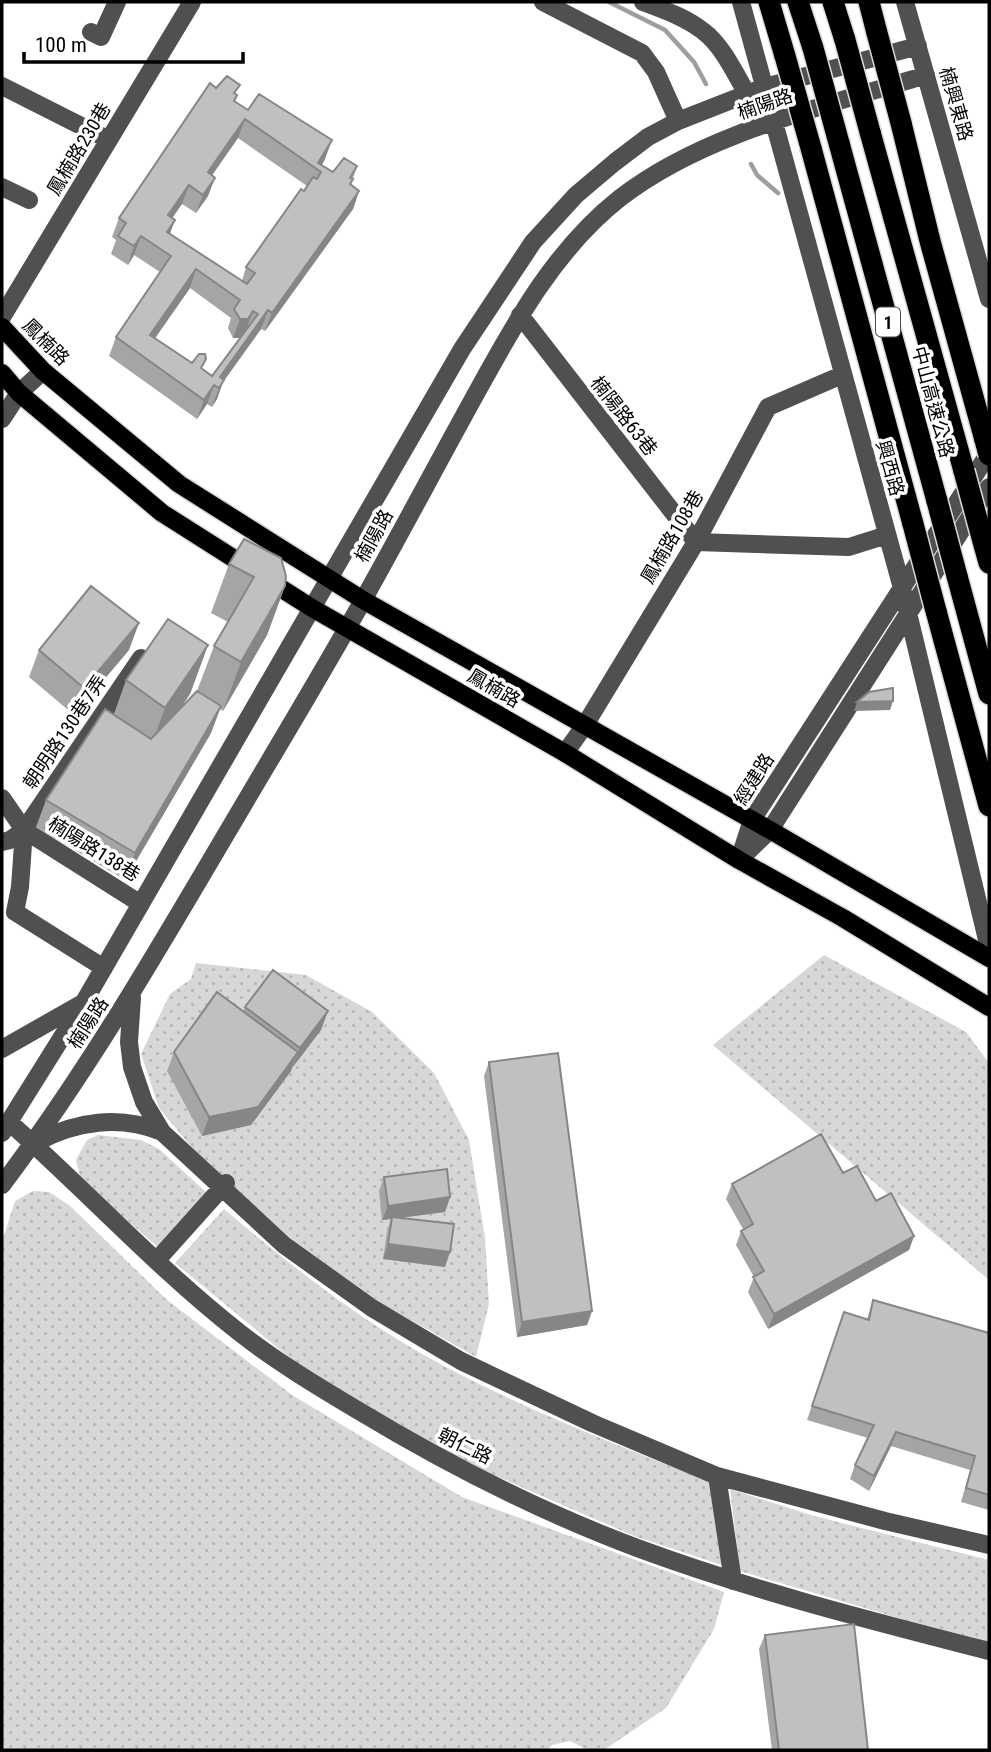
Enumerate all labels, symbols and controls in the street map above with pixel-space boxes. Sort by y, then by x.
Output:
scale bar [24,21,243,65]
text: 100 m [35,33,87,57]
street label: 楠興東路 [934,64,978,144]
street label: 楠陽路 [734,84,796,124]
street label: 鳳楠路230巷 [42,98,116,200]
road number: 1 [876,308,900,336]
street label: 鳳楠路 [18,314,74,370]
street label: 中山高速公路 [907,344,959,460]
street label: 楠陽路63巷 [586,372,662,460]
street label: 興西路 [871,437,909,499]
street label: 鳳楠路108巷 [636,486,708,588]
street label: 楠陽路 [350,505,398,567]
street label: 鳳楠路 [464,664,524,712]
street label: 朝明路130巷7弄 [18,671,112,793]
street label: 經建路 [729,749,779,809]
street label: 楠陽路138巷 [44,812,144,886]
street label: 楠陽路 [63,993,113,1053]
street label: 朝仁路 [434,1423,496,1469]

